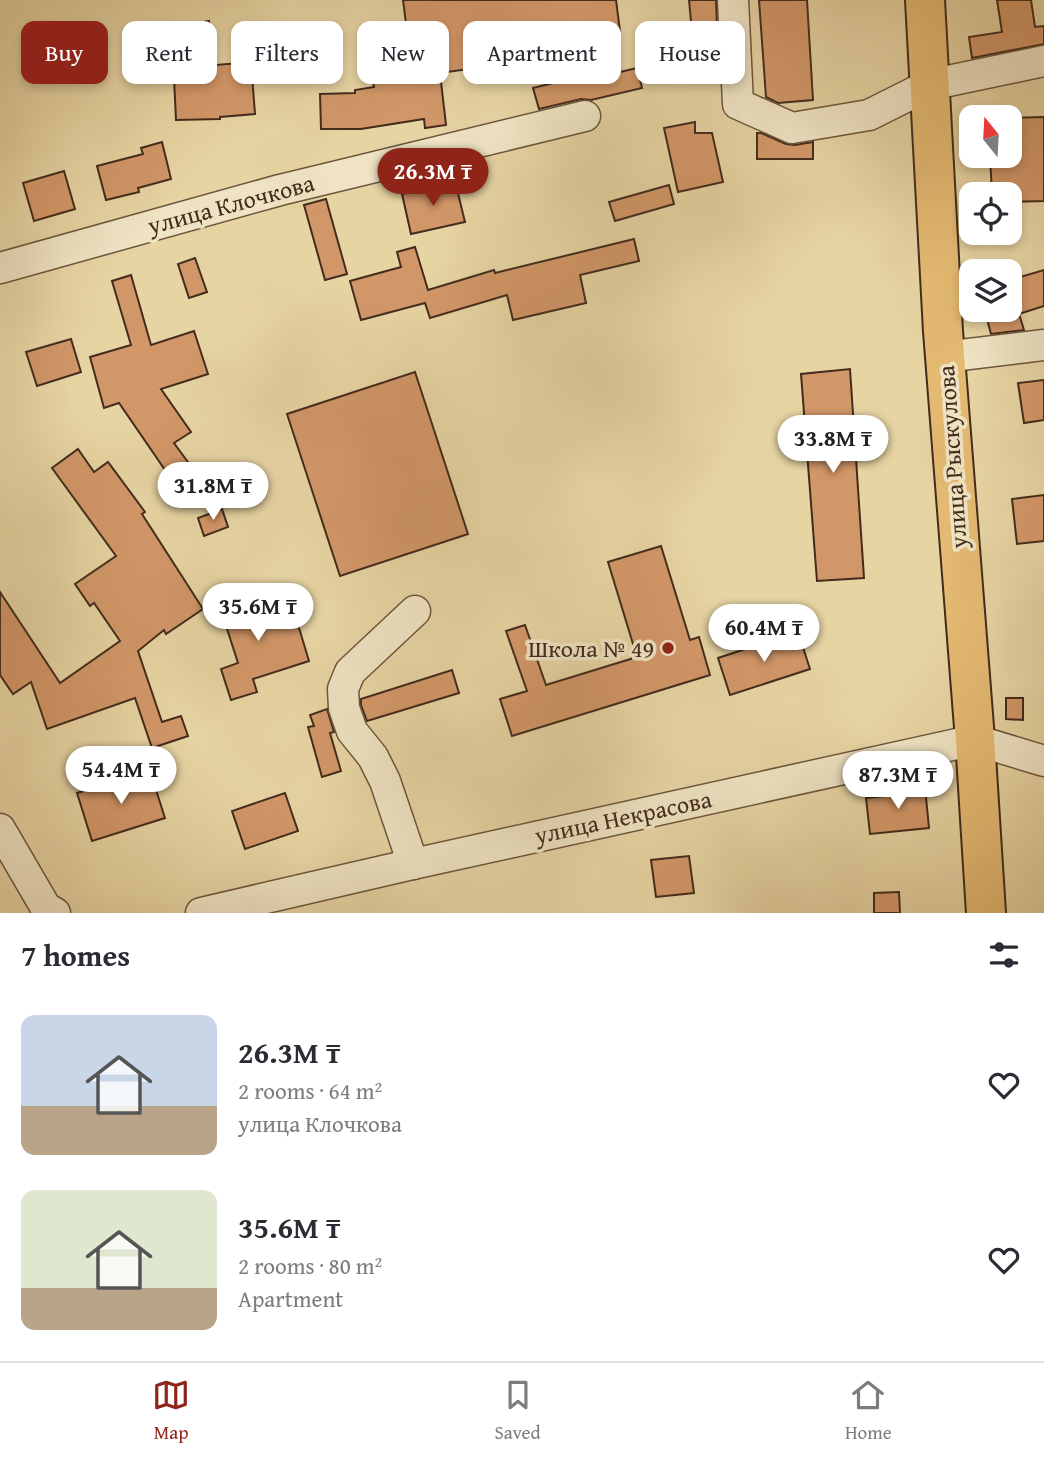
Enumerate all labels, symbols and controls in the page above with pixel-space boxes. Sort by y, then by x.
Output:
chip: Buy [21,21,108,84]
chip: Rent [122,21,217,84]
chip: Filters [231,21,343,84]
chip: New [357,21,449,84]
chip: Apartment [463,21,621,84]
chip: House [635,21,745,84]
north arrow [959,105,1022,168]
map controls [959,105,1022,322]
pin: 26.3M ₸ [368,148,498,208]
text: 26.3M ₸ [393,154,473,187]
street label: улица Клочкова [143,165,319,243]
button: locate [959,182,1022,245]
button: layers [959,259,1022,322]
street label: улица Рыскулова [928,364,976,551]
pin: 33.8M ₸ [768,416,898,475]
text: 33.8M ₸ [793,421,873,454]
pin: 31.8M ₸ [148,462,278,522]
text: 31.8M ₸ [173,468,253,501]
pin: 35.6M ₸ [193,584,323,643]
text: 35.6M ₸ [218,589,298,622]
pin: 60.4M ₸ [699,604,829,664]
text: 60.4M ₸ [724,610,804,643]
place label: Школа № 49 [528,631,654,666]
marker: Школа № 49 [660,640,676,656]
pin: 54.4M ₸ [56,746,186,806]
text: 54.4M ₸ [81,752,161,785]
pin: 87.3M ₸ [833,752,963,811]
text: 87.3M ₸ [858,757,938,790]
street label: улица Некрасова [530,781,715,853]
text: 7 homes [21,933,130,977]
icon: filters [985,936,1023,974]
text: 26.3M ₸ [238,1030,341,1074]
icon: home [77,1043,161,1127]
icon: heart [985,1066,1023,1104]
text: 2 rooms · 64 m² [238,1074,382,1107]
text: улица Клочкова [238,1107,402,1140]
text: 35.6M ₸ [238,1205,341,1249]
icon: home [77,1218,161,1302]
icon: heart [985,1241,1023,1279]
text: 2 rooms · 80 m² [238,1249,382,1282]
text: Apartment [238,1282,343,1315]
tab: Map [152,1376,190,1446]
tab: Saved [495,1376,541,1446]
tab: Home [845,1376,892,1446]

